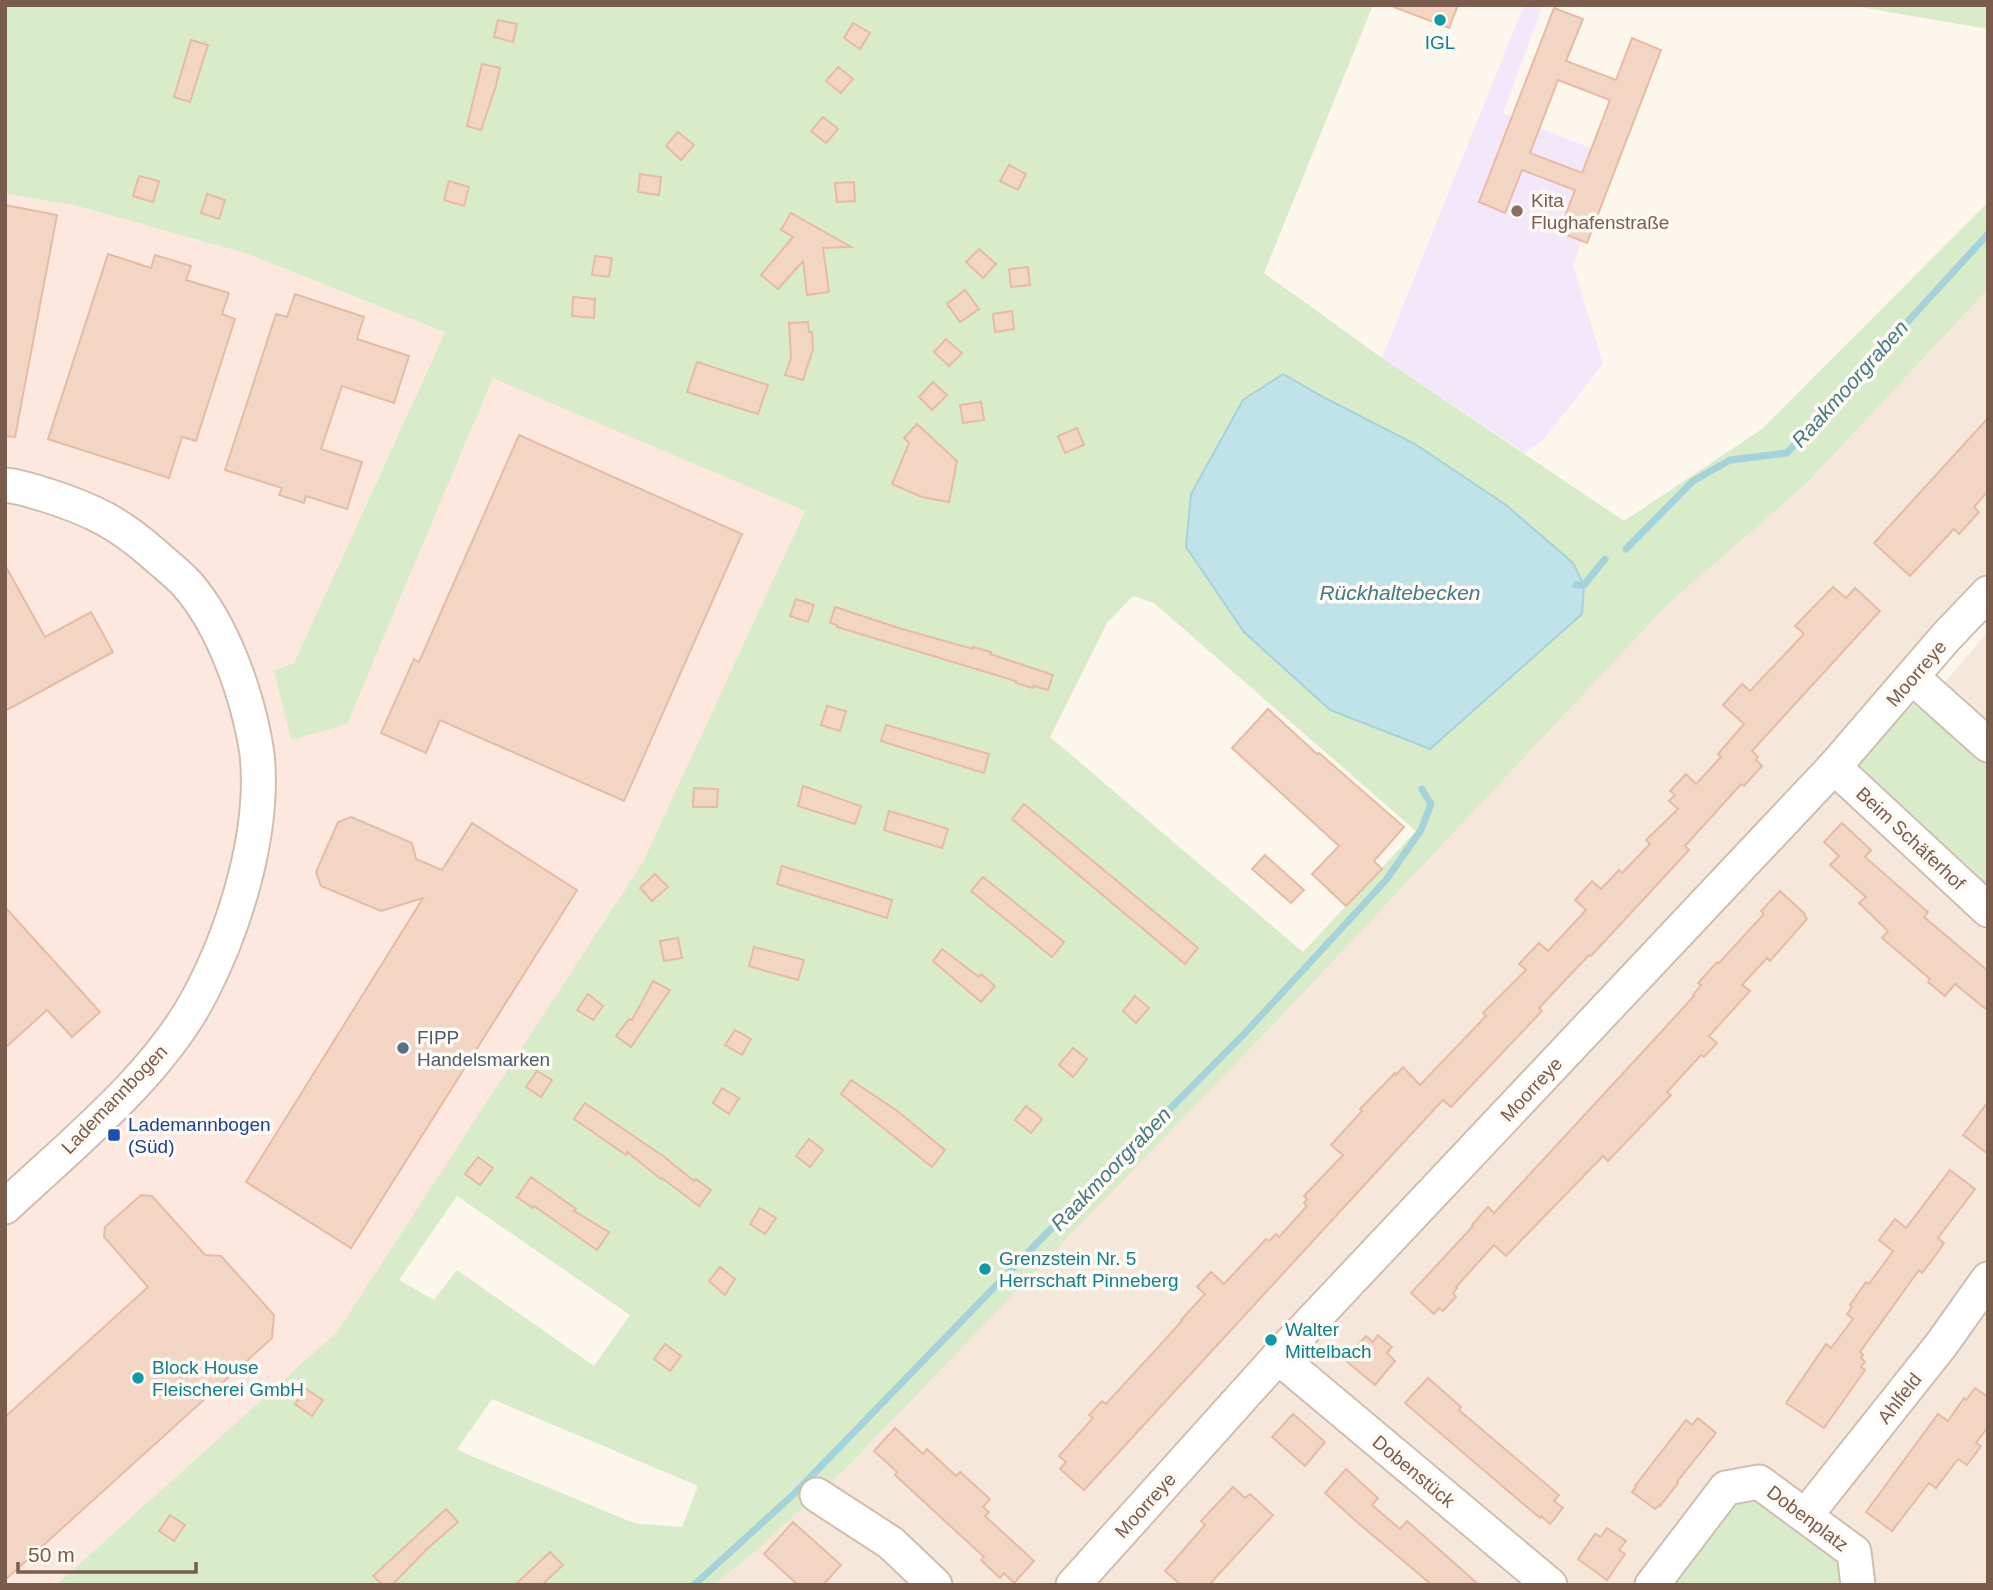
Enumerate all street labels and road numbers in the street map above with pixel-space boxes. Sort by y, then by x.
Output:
street label: Moorreye [1882,636,1951,710]
street label: Beim Schäferhof [1852,783,1970,894]
street label: Lademannbogen [57,1041,171,1158]
street label: Moorreye [1496,1053,1566,1126]
street label: Ahlfeld [1873,1369,1926,1428]
street label: Dobenstück [1368,1431,1459,1512]
street label: Moorreye [1111,1468,1180,1542]
street label: Dobenplatz [1763,1481,1852,1556]

